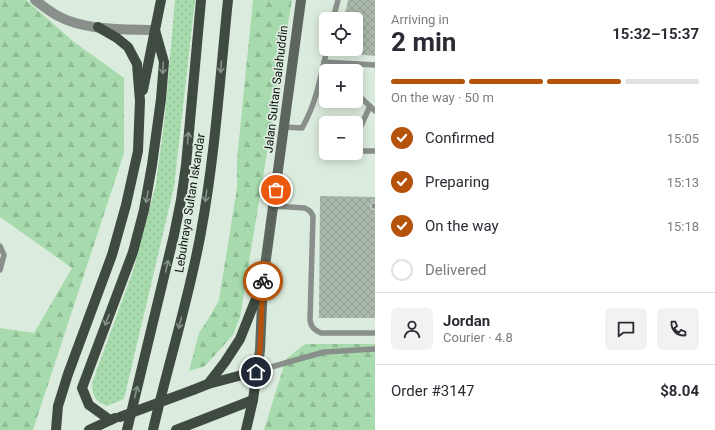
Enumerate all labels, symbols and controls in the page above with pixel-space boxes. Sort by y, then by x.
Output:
map controls [319,12,363,160]
button: locate [319,12,363,56]
text: Arriving in [391,12,449,27]
street label: Jalan Sultan Salahuddin [261,24,291,154]
text: 15:32–15:37 [612,25,699,43]
text: 2 min [391,27,456,57]
one-way arrow [218,60,225,73]
one-way arrow [160,61,167,74]
button: + [319,64,363,108]
text: On the way · 50 m [391,90,494,105]
button: − [319,116,363,160]
icon: check [391,127,413,149]
text: Confirmed [425,129,495,147]
text: 15:05 [667,131,699,146]
street label: Lebuhraya Sultan Iskandar [172,132,208,274]
one-way arrow [185,132,192,145]
icon: check [391,171,413,193]
pin [259,173,293,207]
text: Preparing [425,173,489,191]
text: 15:13 [667,175,699,190]
icon: bag [265,179,287,201]
one-way arrow [202,189,210,202]
one-way arrow [142,190,150,203]
icon: check [391,215,413,237]
text: On the way [425,217,499,235]
text: 15:18 [667,219,699,234]
one-way arrow [163,260,171,273]
courier [243,261,283,301]
text: Delivered [425,261,487,279]
icon: bike [252,270,274,292]
button: person [391,308,433,350]
button: chat [605,308,647,350]
button: phone [657,308,699,350]
text: Jordan [443,312,490,330]
one-way arrow [102,314,110,326]
one-way arrow [176,316,183,329]
text: Courier · 4.8 [443,330,513,345]
pin [239,355,273,389]
icon: home [245,361,267,383]
text: Order #3147 [391,382,474,400]
text: $8.04 [660,382,699,400]
one-way arrow [133,386,141,399]

